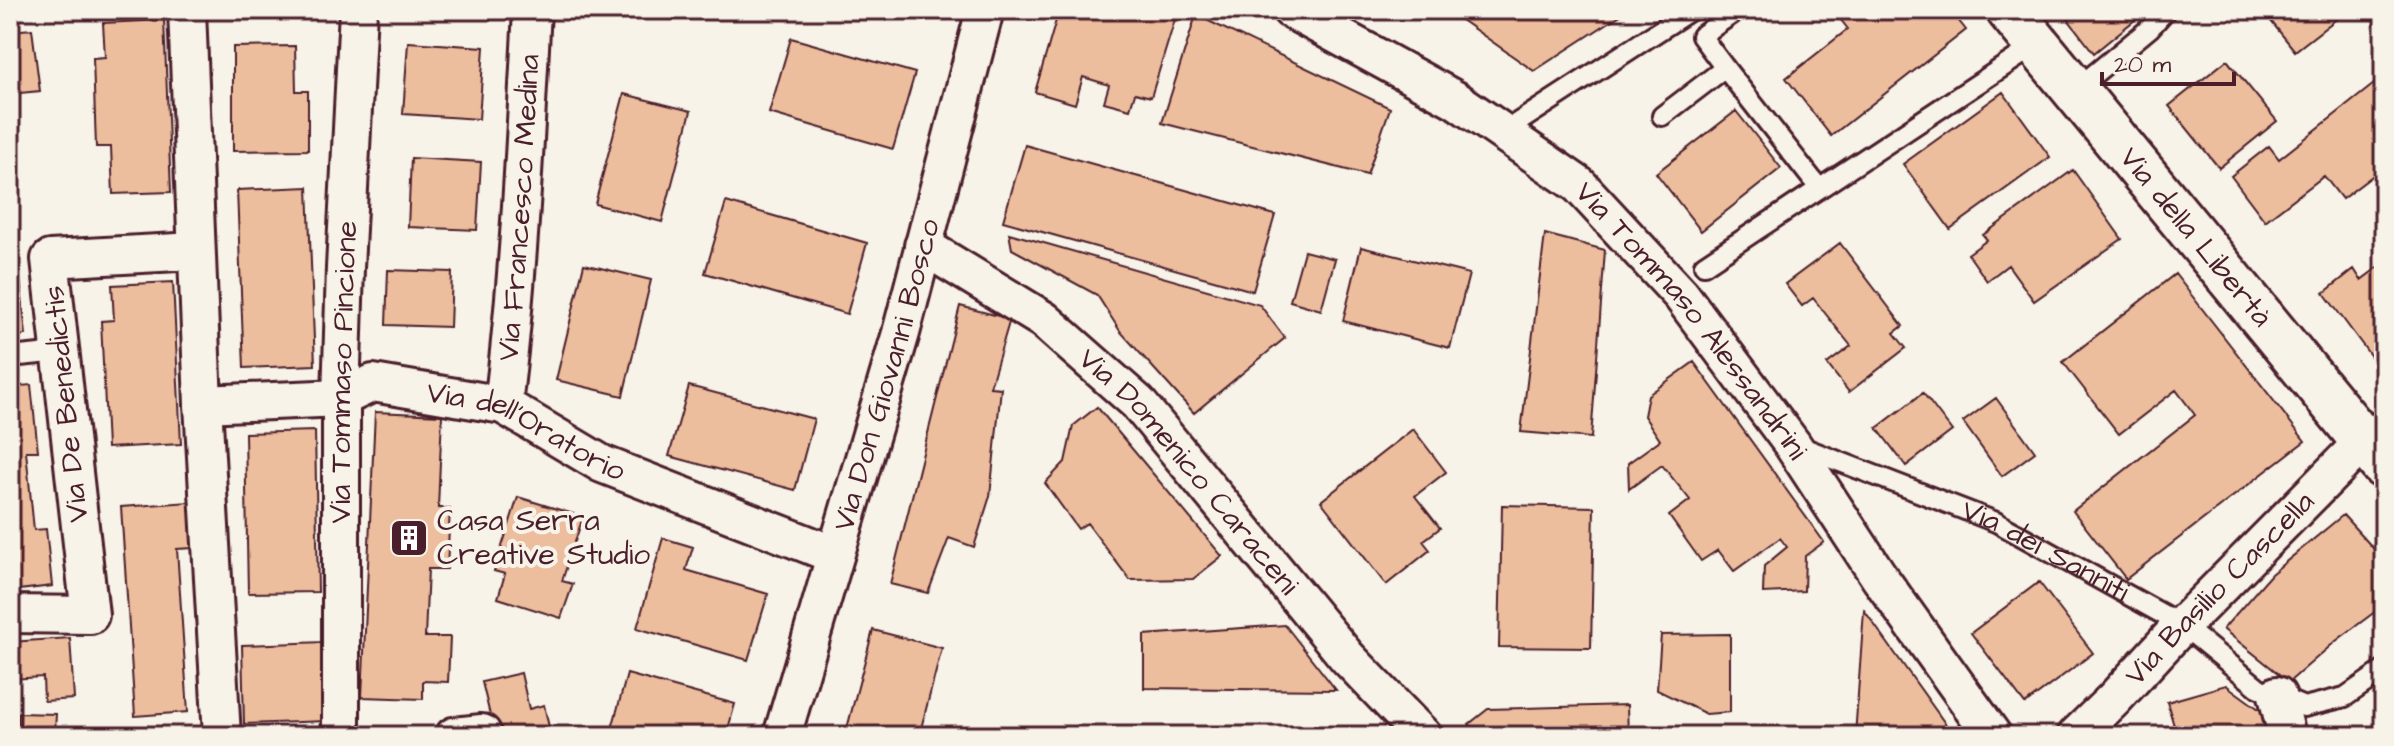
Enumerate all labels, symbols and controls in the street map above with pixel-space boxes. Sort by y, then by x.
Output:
scale bar [2102,36,2234,86]
text: 20 m [2114,48,2171,82]
street label: Via Francesco Medina [487,53,551,363]
street label: Via della Libertà [2109,138,2282,336]
street label: Via Tommaso Alessandrini [1565,172,1818,469]
street label: Via Don Giovanni Bosco [823,214,951,536]
street label: Via Tommaso Pincione [320,220,368,523]
street label: Via De Benedictis [33,284,99,524]
street label: Via Domenico Caraceni [1069,338,1309,605]
street label: Via dell'Oratorio [423,371,631,492]
street label: Via Basilio Cascella [2115,482,2324,695]
street label: Via dei Sanniti [1955,490,2137,613]
place label: Casa Serra Creative Studio [437,500,650,576]
building icon: Casa Serra Creative Studio [388,517,430,559]

